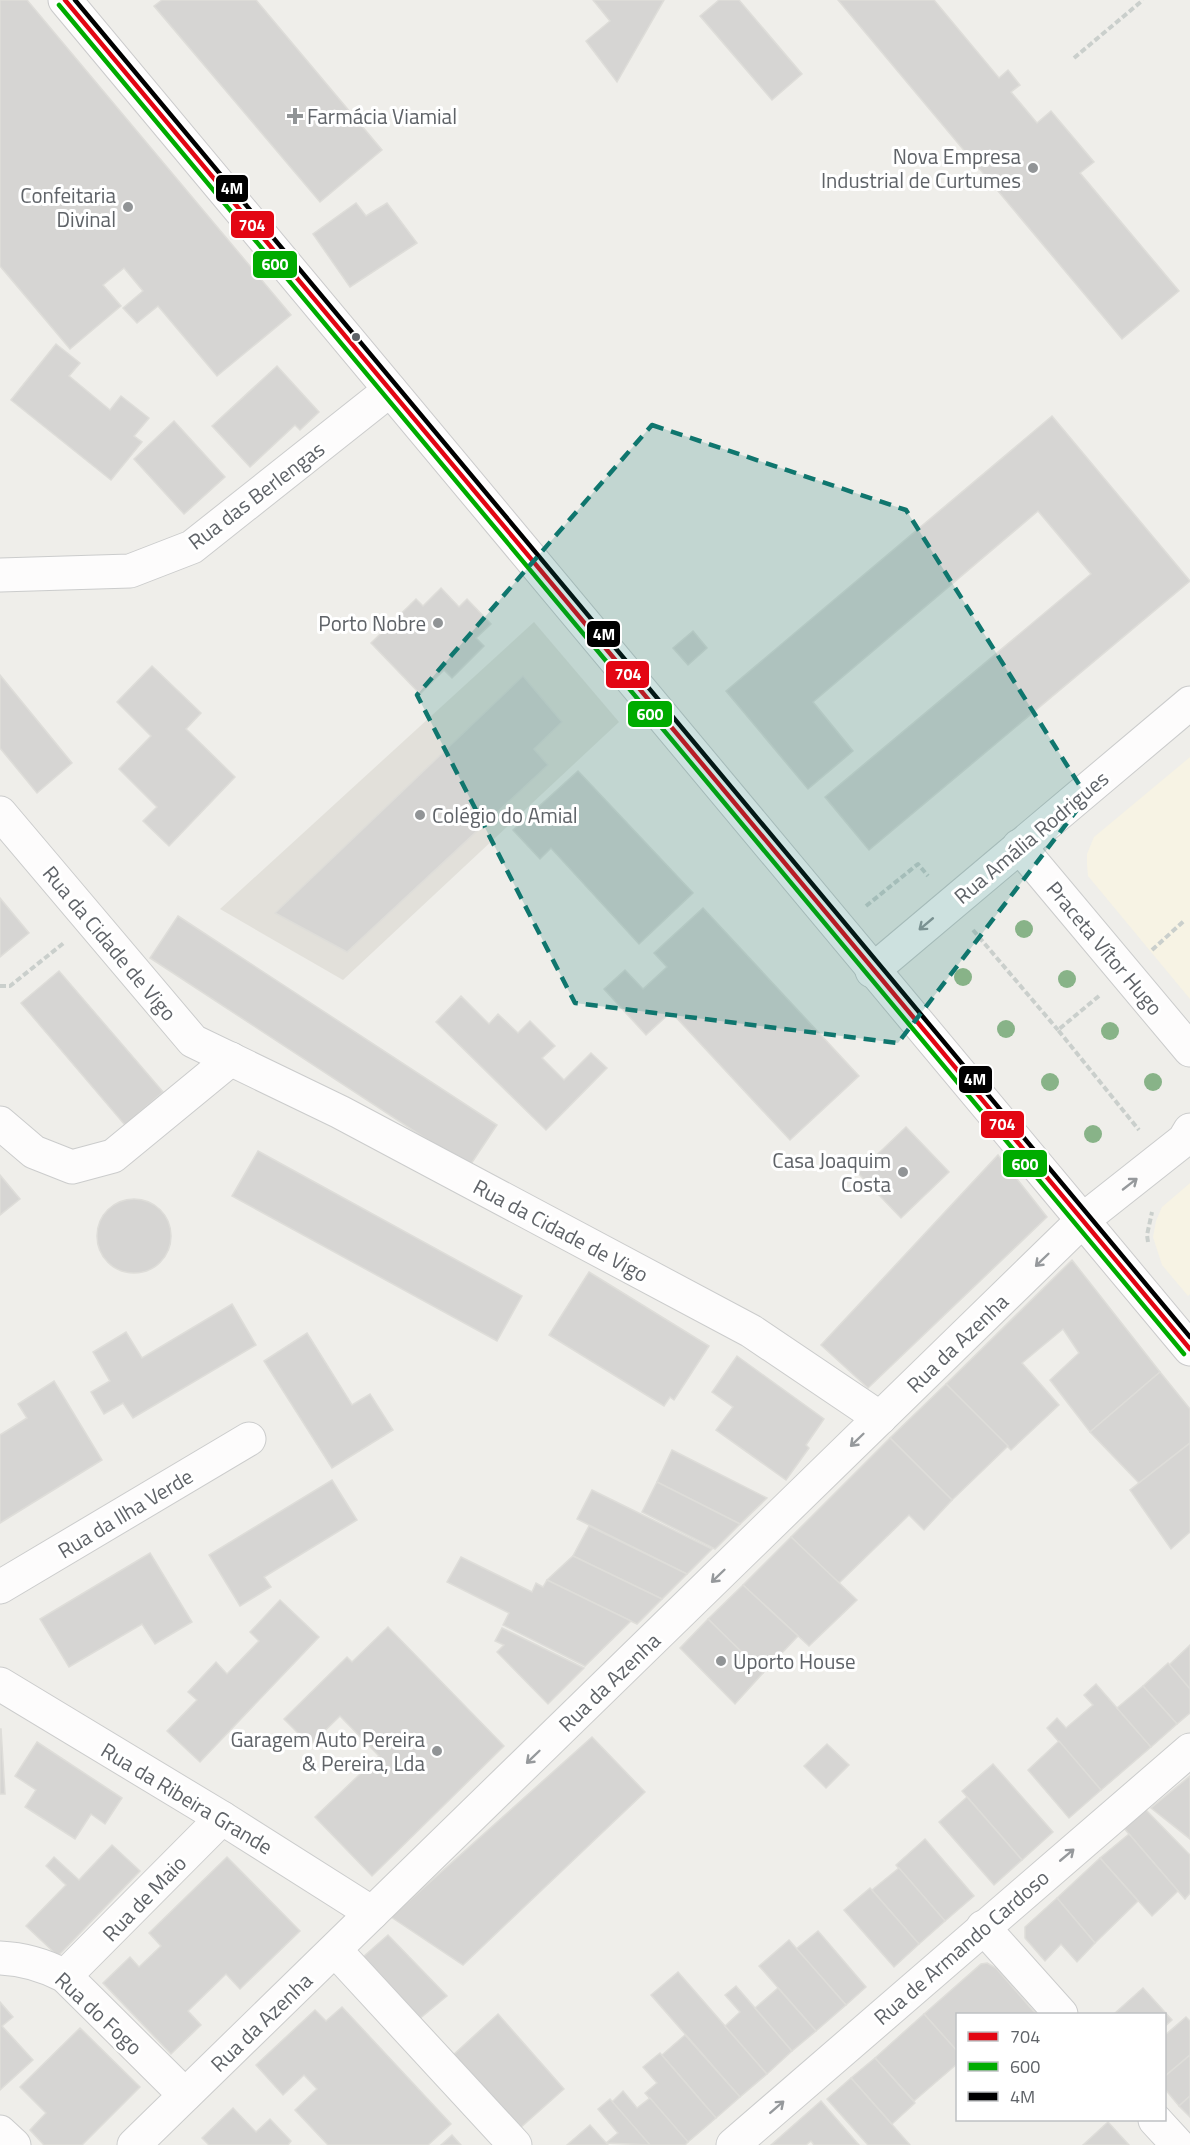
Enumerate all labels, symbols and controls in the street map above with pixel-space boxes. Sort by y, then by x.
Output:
place label: Farmácia Viamial [307,100,457,132]
marker: Farmácia Viamial [288,109,302,123]
place label: Nova Empresa Industrial de Curtumes [821,140,1021,196]
marker: Nova Empresa Industrial de Curtumes [1026,161,1040,175]
line badge: 4M [215,174,249,203]
text: 4M [221,176,243,200]
place label: Confeitaria Divinal [20,179,116,235]
marker: Confeitaria Divinal [121,200,135,214]
line badge: 704 [230,210,275,239]
text: 704 [239,213,265,237]
line badge: 600 [252,250,298,279]
text: 600 [262,252,288,276]
unlabelled marker [350,331,362,343]
street label: Rua das Berlengas [181,433,331,557]
place label: Porto Nobre [318,607,426,639]
marker: Porto Nobre [431,616,445,630]
line badge: 4M [586,620,621,648]
text: 4M [593,622,615,646]
line badge: 704 [605,660,650,689]
text: 704 [615,662,641,686]
line badge: 600 [627,700,673,728]
text: 600 [637,702,663,726]
street label: Rua Amália Rodrigues [947,763,1115,911]
place label: Colégio do Amial [432,799,578,831]
marker: Colégio do Amial [413,808,427,822]
street label: Rua da Cidade de Vigo [35,858,185,1028]
street label: Praceta Vítor Hugo [1039,874,1171,1022]
one-way arrow [919,917,934,931]
line badge: 4M [958,1065,993,1094]
text: 4M [964,1067,986,1091]
line badge: 704 [980,1110,1025,1139]
text: 704 [989,1112,1015,1136]
place label: Casa Joaquim Costa [772,1144,891,1200]
line badge: 600 [1002,1149,1048,1178]
text: 600 [1012,1152,1038,1176]
marker: Casa Joaquim Costa [896,1165,910,1179]
street label: Rua da Cidade de Vigo [468,1170,654,1290]
one-way arrow [1122,1177,1138,1190]
one-way arrow [1034,1253,1049,1268]
street label: Rua da Azenha [899,1286,1016,1400]
one-way arrow [850,1433,865,1448]
street label: Rua da Ilha Verde [51,1460,199,1566]
one-way arrow [710,1569,725,1584]
street label: Rua da Azenha [551,1625,668,1739]
place label: Uporto House [733,1645,856,1677]
marker: Uporto House [714,1654,728,1668]
place label: Garagem Auto Pereira & Pereira, Lda [230,1723,425,1779]
street label: Rua da Ribeira Grande [95,1734,279,1862]
marker: Garagem Auto Pereira & Pereira, Lda [430,1744,444,1758]
one-way arrow [525,1749,540,1764]
street label: Rua de Maio [95,1848,193,1948]
one-way arrow [1059,1848,1074,1862]
street label: Rua de Armando Cardoso [866,1862,1056,2032]
street label: Rua do Fogo [48,1964,150,2062]
street label: Rua da Azenha [203,1965,320,2079]
legend [956,2013,1166,2121]
text: 704 [1010,2023,1040,2050]
text: 600 [1010,2053,1040,2080]
text: 4M [1010,2083,1035,2110]
one-way arrow [769,2100,785,2113]

